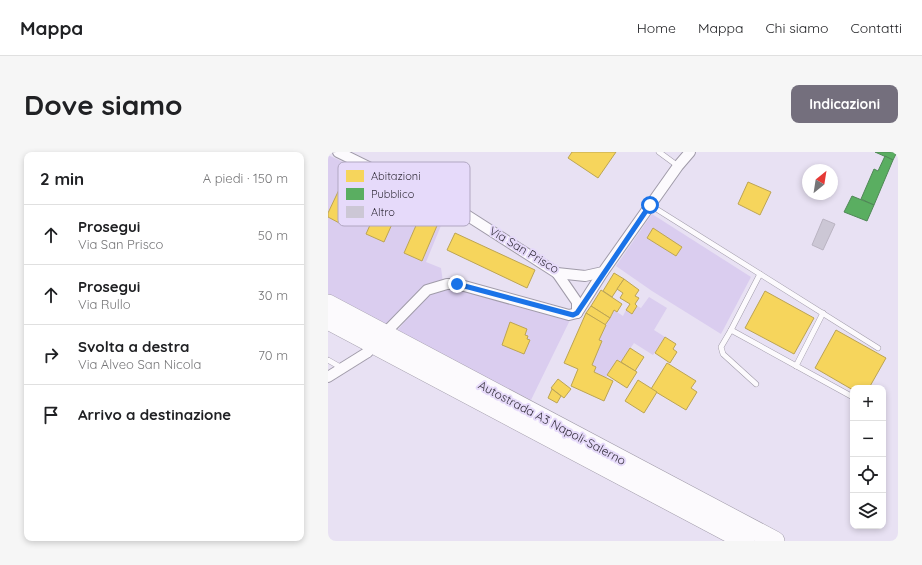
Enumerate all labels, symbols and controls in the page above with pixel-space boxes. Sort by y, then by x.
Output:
text: Mappa [20,16,83,40]
text: Home [637,19,676,37]
text: Mappa [698,19,743,37]
text: Chi siamo [765,19,829,37]
text: Contatti [851,19,902,37]
button: Indicazioni [791,85,898,123]
text: Dove siamo [24,87,183,122]
legend [338,162,470,226]
north arrow [802,164,838,200]
text: 2 min [40,168,84,189]
text: Abitazioni [371,169,421,183]
text: A piedi · 150 m [203,170,288,186]
text: Pubblico [371,187,415,201]
route start [641,196,659,214]
text: Altro [371,205,395,219]
text: Prosegui [78,217,140,236]
street label: Via San Prisco [487,223,562,276]
icon: ahead [40,224,62,246]
text: 50 m [258,227,288,243]
text: Via San Prisco [78,236,163,252]
route end [448,275,466,293]
text: Prosegui [78,277,140,296]
icon: ahead [40,284,62,306]
text: 30 m [258,287,288,303]
text: Via Rullo [78,296,131,312]
text: Svolta a destra [78,337,189,356]
icon: right [40,344,62,366]
text: 70 m [258,347,288,363]
text: Via Alveo San Nicola [78,356,201,372]
street label: Autostrada A3 Napoli-Salerno [476,377,629,468]
map controls [850,385,886,529]
button: + [850,385,886,421]
icon: arrive [40,404,62,426]
text: Arrivo a destinazione [78,405,231,424]
button: − [850,421,886,457]
button: locate [850,457,886,493]
button: layers [850,493,886,529]

